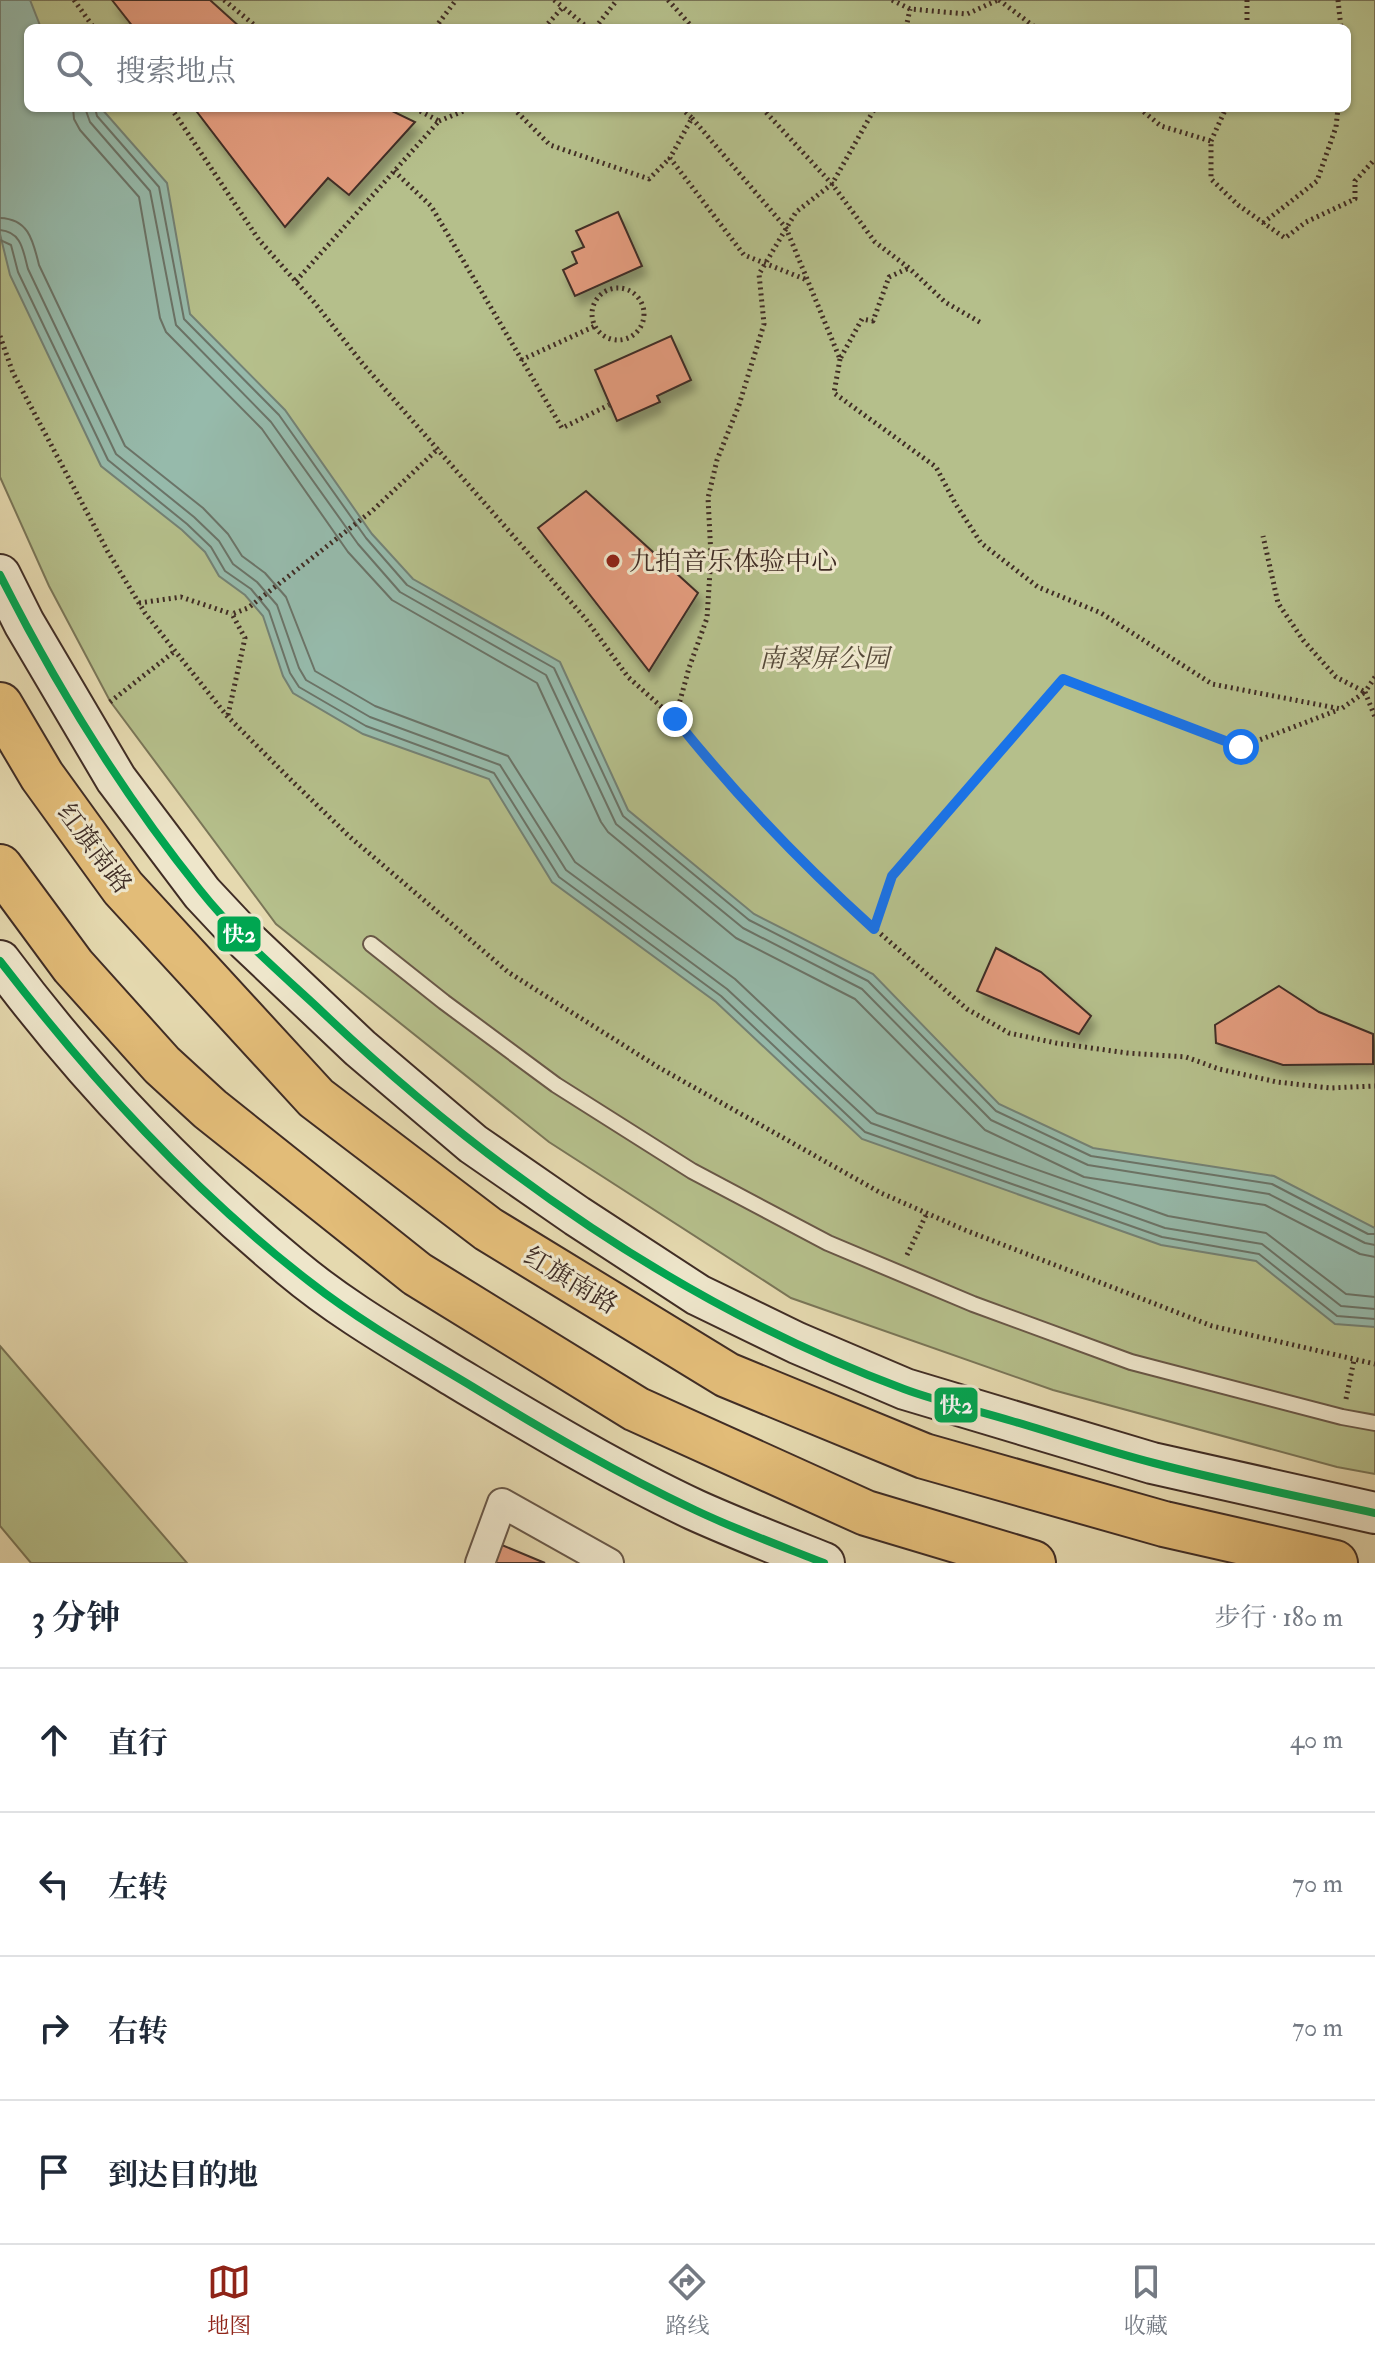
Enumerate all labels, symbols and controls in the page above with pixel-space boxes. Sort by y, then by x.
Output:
search box [24,24,1351,112]
icon: search [52,46,96,90]
text: 搜索地点 [116,53,236,90]
place label: 九拍音乐体验中心 [629,546,837,578]
marker: 九拍音乐体验中心 [604,552,622,570]
park label: 南翠屏公园 [759,643,893,675]
route end [657,701,693,737]
route start [1223,729,1259,765]
street label: 红旗南路 [50,797,138,900]
line badge: 快2 [216,915,262,953]
text: 快2 [222,921,256,949]
street label: 红旗南路 [518,1240,623,1321]
line badge: 快2 [933,1386,979,1424]
text: 快2 [939,1392,973,1420]
text: 3 分钟 [32,1597,120,1640]
text: 步行 · 180 m [1214,1602,1343,1634]
icon: ahead [32,1718,76,1762]
text: 40 m [1290,1724,1343,1756]
text: 直行 [108,1725,168,1762]
icon: left [32,1862,76,1906]
text: 70 m [1292,1868,1343,1900]
text: 左转 [108,1869,168,1906]
icon: right [32,2006,76,2050]
text: 70 m [1292,2012,1343,2044]
text: 右转 [108,2013,168,2050]
icon: arrive [32,2150,76,2194]
text: 到达目的地 [108,2157,258,2194]
tab: 地图 [207,2260,251,2340]
tab: 路线 [665,2260,710,2340]
tab: 收藏 [1124,2260,1168,2340]

